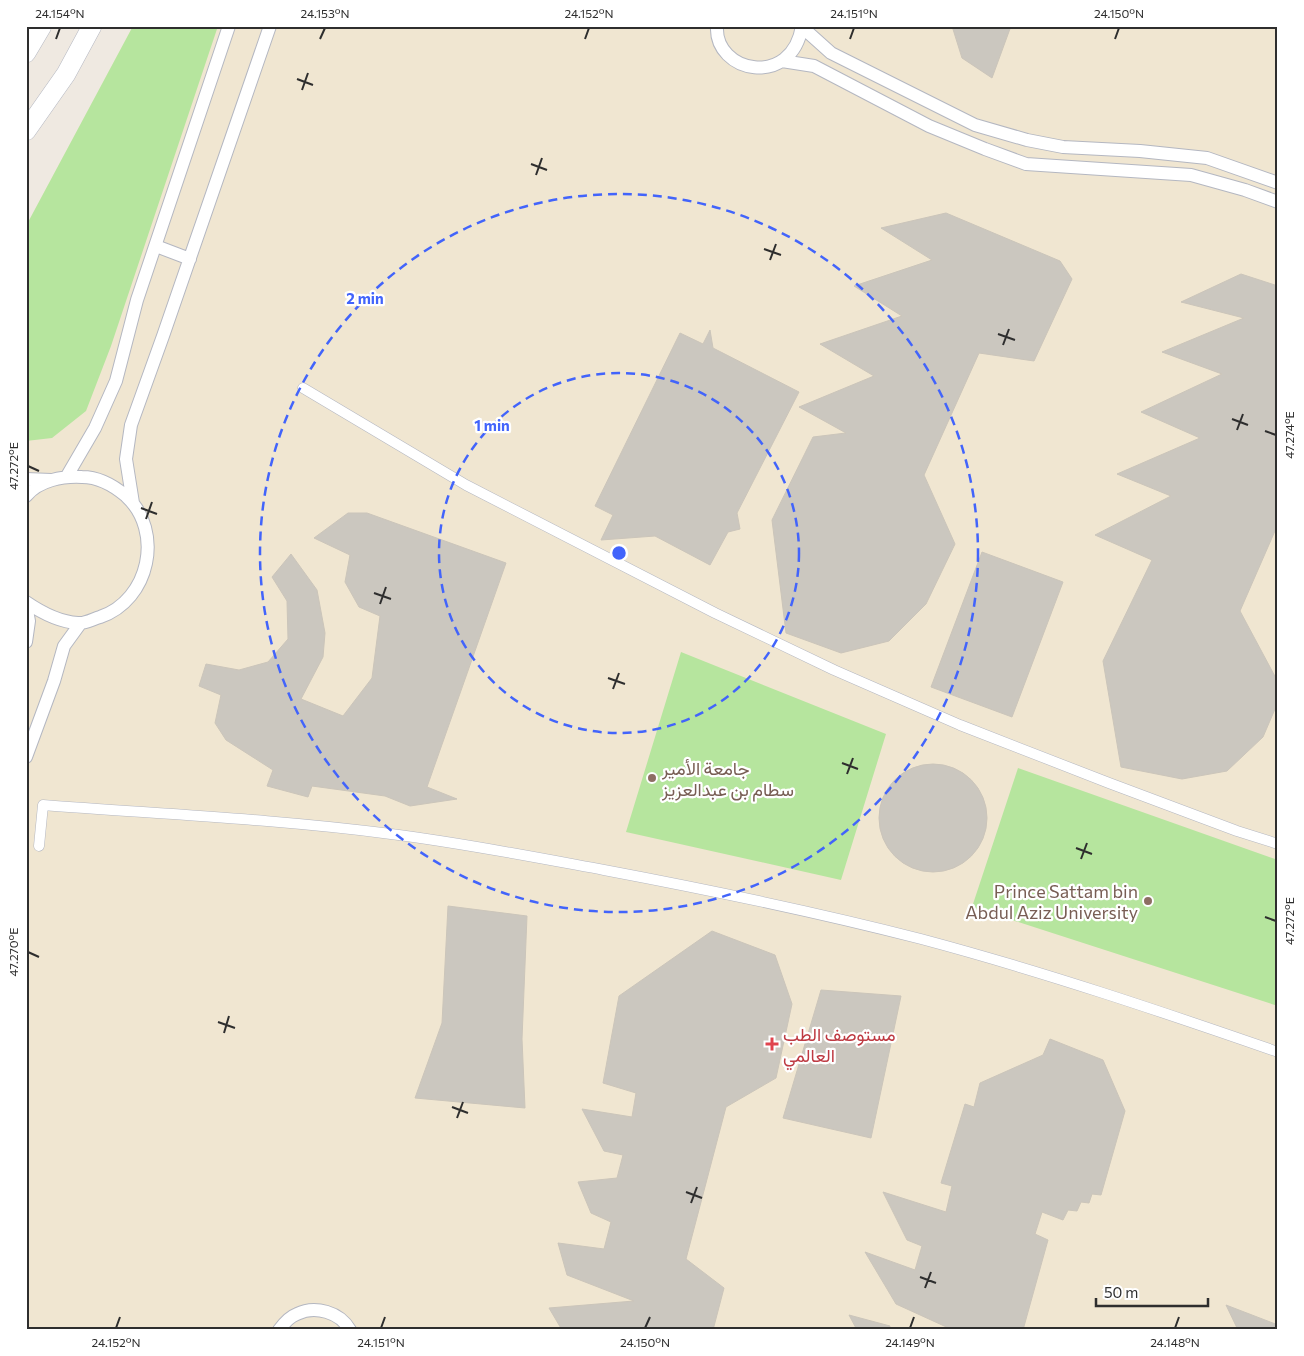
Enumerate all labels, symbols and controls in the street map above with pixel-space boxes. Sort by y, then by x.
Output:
text: 24.154°N [35,6,85,20]
text: 24.153°N [300,6,350,20]
text: 24.152°N [565,6,613,20]
text: 24.151°N [830,6,878,20]
text: 24.150°N [1094,6,1144,20]
text: 2 min [346,289,384,307]
text: 47.274°E [1282,411,1296,459]
text: 1 min [474,416,510,434]
text: 47.272°E [6,442,20,490]
centre of rings [610,544,628,562]
place label: جامعة الأمير سطام بن عبدالعزيز [661,757,794,802]
marker: جامعة الأمير سطام بن عبدالعزيز [646,772,658,784]
place label: Prince Sattam bin Abdul Aziz University [965,880,1138,923]
marker: Prince Sattam bin Abdul Aziz University [1142,895,1154,907]
text: 47.272°E [1282,897,1296,945]
text: 47.270°E [6,928,20,976]
place label: مستوصف الطب العالمي [783,1023,896,1071]
marker: مستوصف الطب العالمي [765,1037,779,1051]
scale bar [1096,1276,1209,1308]
text: 50 m [1104,1283,1138,1301]
text: 24.152°N [92,1335,140,1349]
text: 24.151°N [357,1335,405,1349]
text: 24.150°N [620,1335,670,1349]
text: 24.149°N [885,1335,935,1349]
text: 24.148°N [1150,1335,1200,1349]

